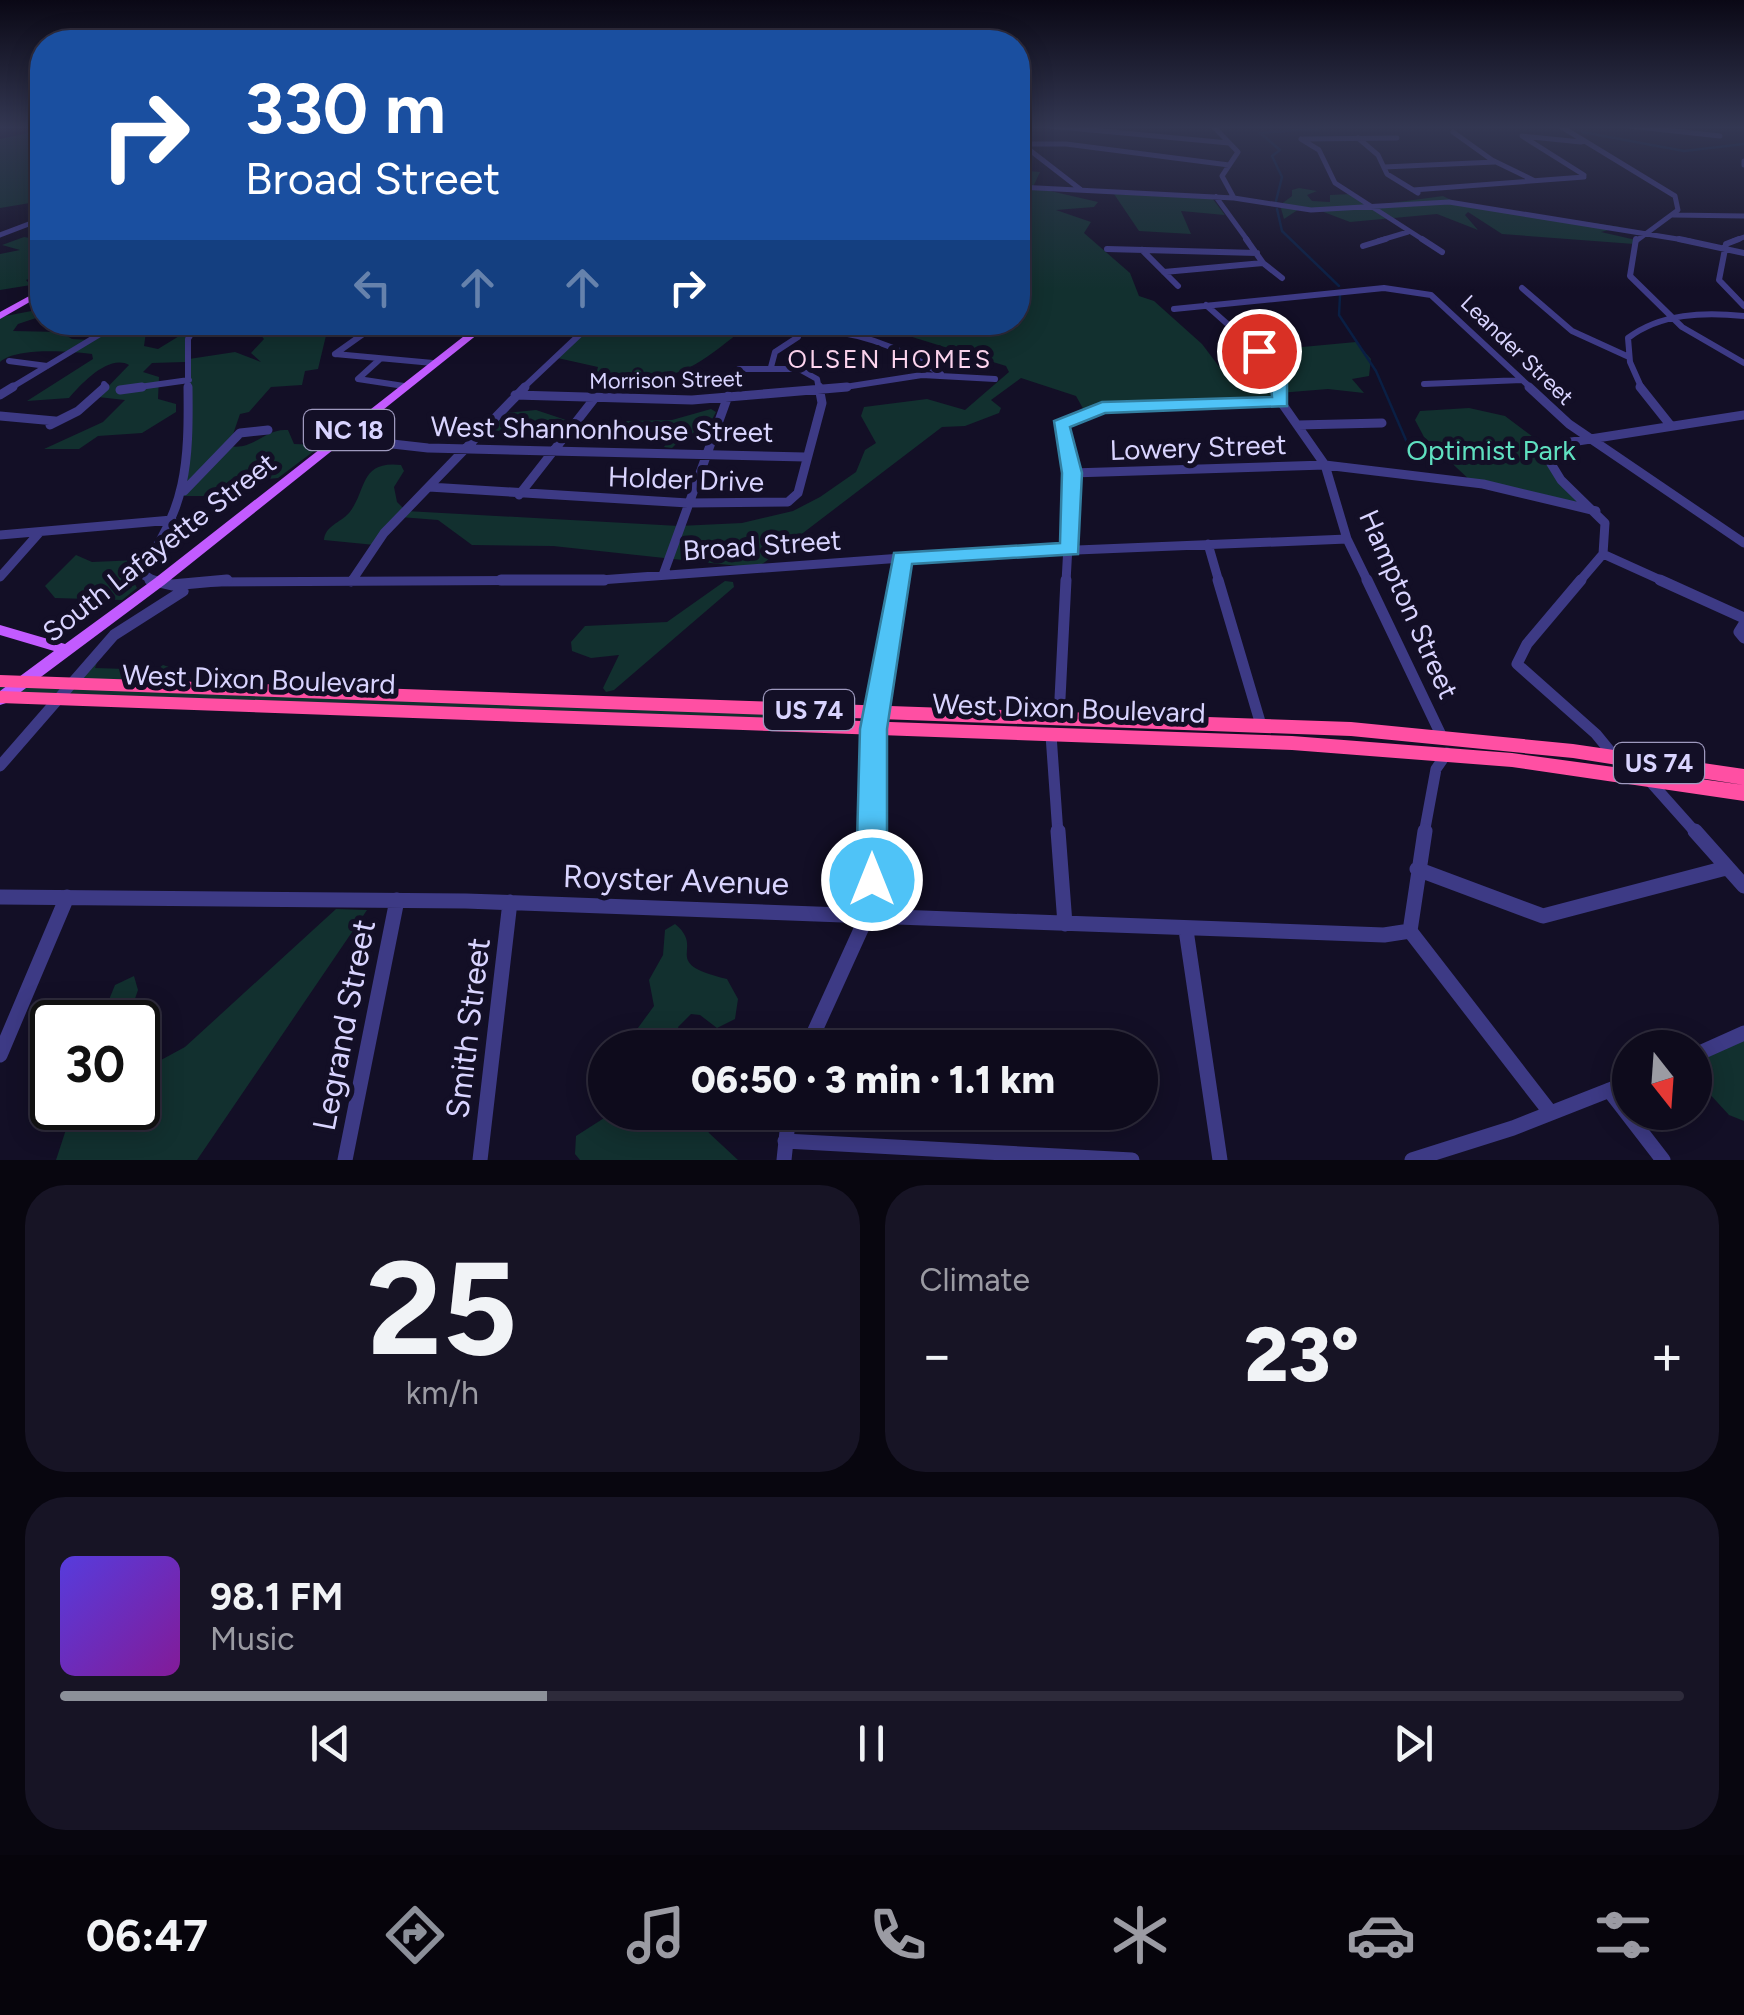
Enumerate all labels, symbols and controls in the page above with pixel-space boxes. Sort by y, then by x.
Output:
text: 330 m [245,66,446,151]
icon: right [80,70,210,200]
text: Broad Street [245,151,500,205]
icon: left [345,260,400,315]
icon: ahead [450,260,505,315]
icon: ahead [555,260,610,315]
icon: right [660,260,715,315]
street label: Leander Street [1455,289,1579,411]
pin [1217,309,1302,394]
icon: arrive [1232,324,1287,379]
district label: OLSEN HOMES [787,344,993,374]
street label: Morrison Street [589,365,743,395]
street label: West Shannonhouse Street [430,409,774,449]
road number: NC 18 [304,410,394,450]
street label: Lowery Street [1109,427,1287,467]
park label: Optimist Park [1406,433,1576,467]
street label: South Lafayette Street [36,445,282,649]
street label: Holder Drive [607,459,765,499]
street label: Hampton Street [1352,504,1466,704]
street label: Broad Street [682,523,842,567]
street label: West Dixon Boulevard [122,657,396,701]
street label: West Dixon Boulevard [932,686,1206,730]
road number: US 74 [764,690,854,730]
road number: US 74 [1614,743,1704,783]
position arrow [820,828,924,932]
street label: Royster Avenue [562,857,790,903]
street label: Legrand Street [305,916,383,1134]
street label: Smith Street [438,935,498,1121]
speed limit sign: 30 [30,1000,160,1130]
north arrow [1612,1030,1712,1130]
map controls [1612,1030,1712,1130]
text: 06:50 · 3 min · 1.1 km [691,1057,1055,1103]
text: 25 [367,1231,518,1387]
text: Climate [920,1261,1030,1299]
text: 23° [1244,1310,1359,1400]
text: − [920,1322,954,1388]
text: + [1650,1322,1684,1388]
text: km/h [406,1374,479,1412]
text: 98.1 FM [210,1574,343,1620]
text: Music [210,1620,295,1658]
icon: previous [303,1716,358,1771]
icon: pause [844,1716,899,1771]
icon: next [1386,1716,1441,1771]
icon: directions [380,1900,450,1970]
icon: music [621,1900,691,1970]
icon: phone [863,1900,933,1970]
icon: climate [1105,1900,1175,1970]
icon: car [1346,1900,1416,1970]
icon: filters [1588,1900,1658,1970]
text: 06:47 [86,1908,208,1962]

